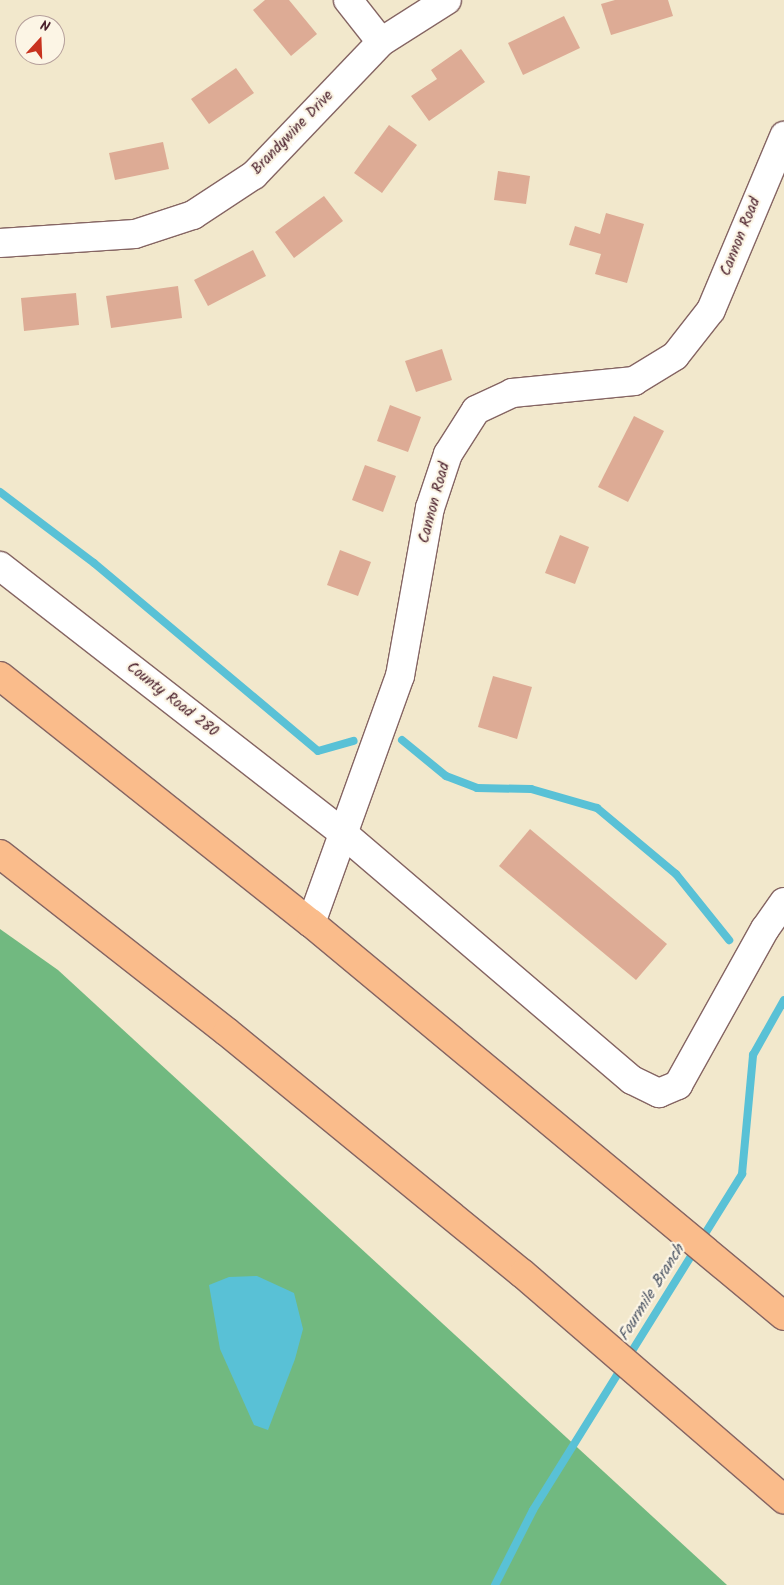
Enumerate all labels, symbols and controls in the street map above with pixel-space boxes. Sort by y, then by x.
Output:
north arrow [15,15,65,65]
text: N [37,15,53,39]
street label: Brandywine Drive [248,87,338,179]
street label: Cannon Road [717,195,765,279]
street label: Cannon Road [416,461,454,545]
street label: County Road 280 [123,659,221,741]
water label: Fourmile Branch [615,1241,689,1345]

